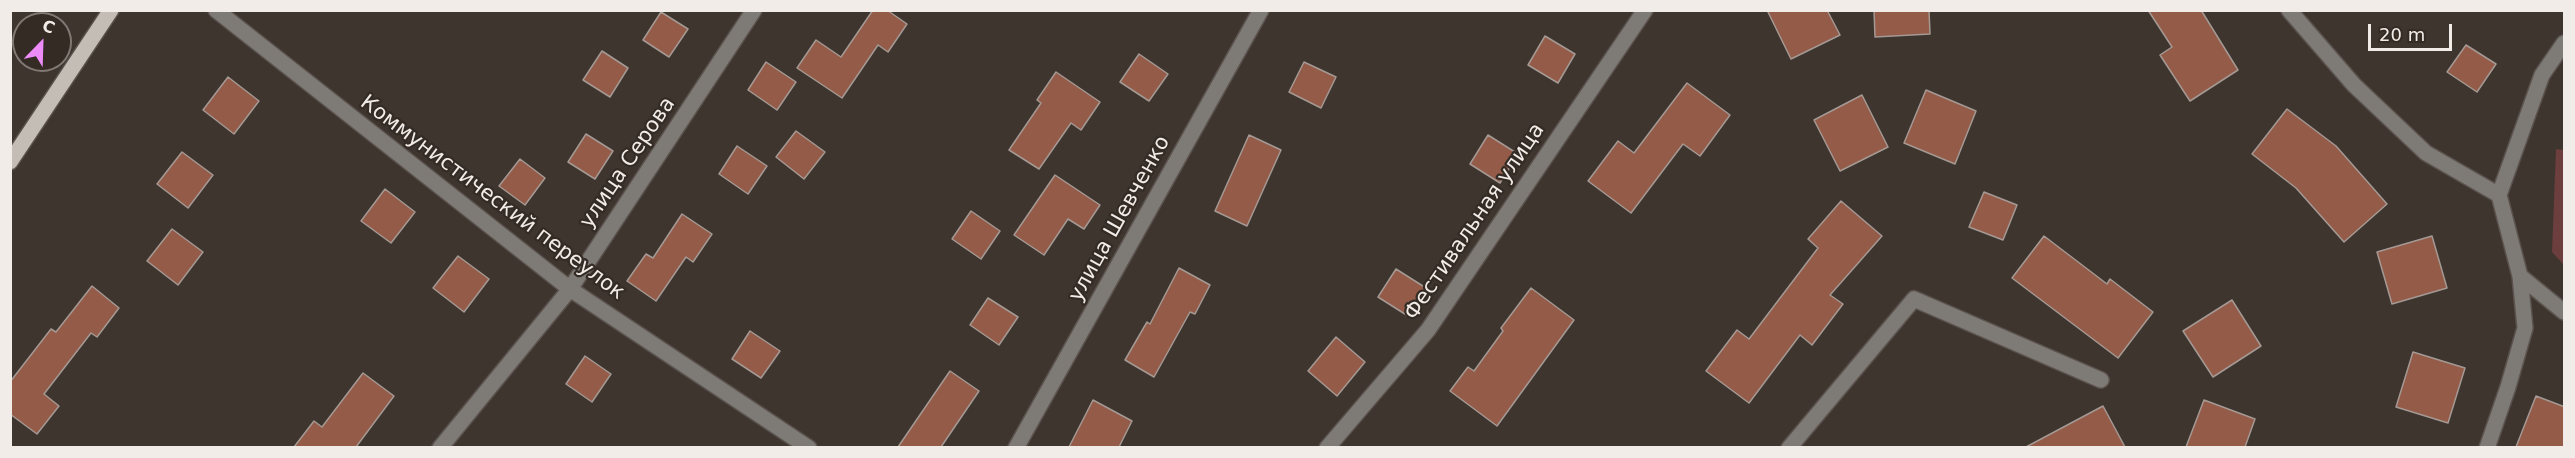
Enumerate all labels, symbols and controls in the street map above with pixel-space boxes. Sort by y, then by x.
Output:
north arrow [12,12,72,72]
scale bar [2371,12,2455,50]
text: С [39,16,58,38]
text: 20 m [2379,24,2425,45]
street label: Коммунистический переулок [355,90,629,306]
street label: улица Серова [575,93,681,233]
street label: Фестивальная улица [1400,119,1550,325]
street label: улица Шевченко [1064,132,1176,306]

